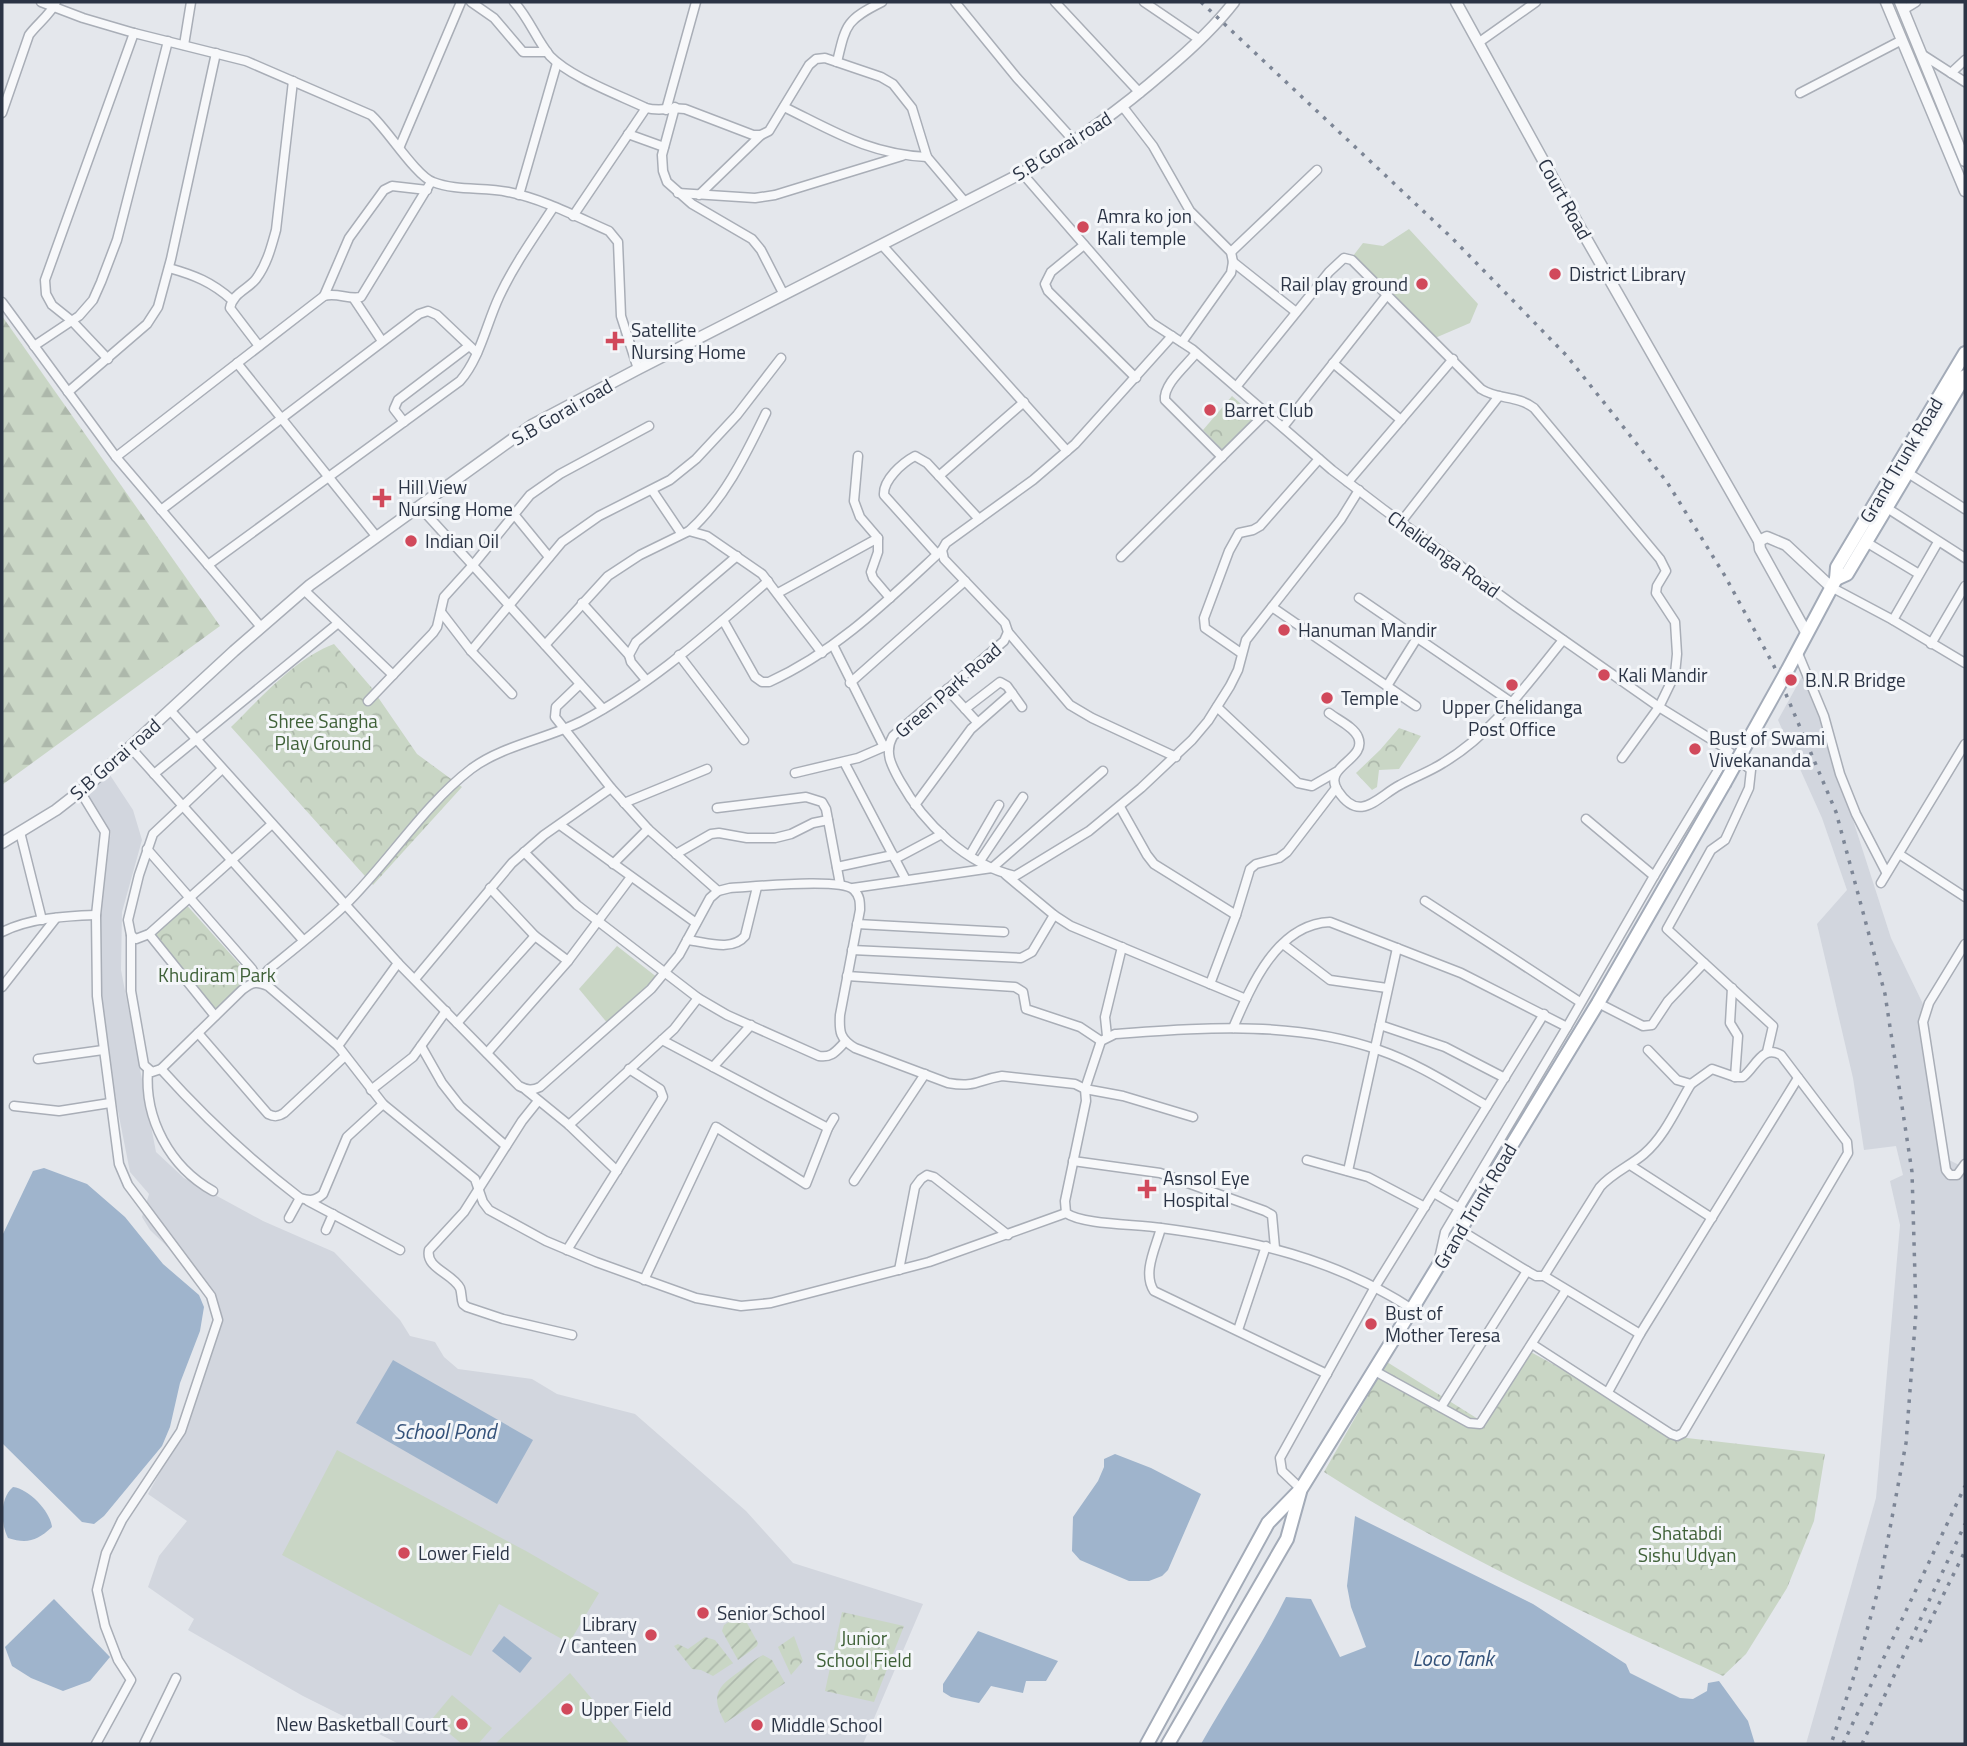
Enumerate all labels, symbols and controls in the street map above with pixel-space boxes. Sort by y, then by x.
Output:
street label: S.B Gorai road [1006,103,1117,188]
street label: Court Road [1531,153,1600,245]
place label: Amra ko jon Kali temple [1097,201,1192,252]
marker: Amra ko jon Kali temple [1075,219,1091,235]
place label: District Library [1569,259,1686,288]
marker: District Library [1547,266,1563,282]
place label: Rail play ground [1280,269,1408,298]
marker: Rail play ground [1414,276,1430,292]
place label: Satellite Nursing Home [631,315,746,366]
marker: Satellite Nursing Home [605,331,625,351]
street label: S.B Gorai road [506,371,618,452]
street label: Grand Trunk Road [1852,391,1950,528]
place label: Barret Club [1224,395,1313,424]
marker: Barret Club [1202,402,1218,418]
place label: Hill View Nursing Home [398,472,513,523]
marker: Hill View Nursing Home [372,488,392,508]
street label: Chelidanga Road [1382,503,1507,604]
place label: Indian Oil [425,526,499,555]
marker: Indian Oil [403,533,419,549]
place label: Hanuman Mandir [1298,615,1437,644]
marker: Hanuman Mandir [1276,622,1292,638]
street label: Green Park Road [888,635,1008,744]
place label: Kali Mandir [1618,660,1708,689]
place label: B.N.R Bridge [1805,665,1906,694]
marker: Kali Mandir [1596,667,1612,683]
marker: B.N.R Bridge [1783,672,1799,688]
marker: Upper Chelidanga Post Office [1504,677,1520,693]
place label: Temple [1341,683,1399,712]
marker: Temple [1319,690,1335,706]
place label: Upper Chelidanga Post Office [1442,692,1583,743]
park label: Shree Sangha Play Ground [268,706,378,757]
street label: S.B Gorai road [63,711,167,806]
place label: Bust of Swami Vivekananda [1709,723,1825,774]
marker: Bust of Swami Vivekananda [1687,741,1703,757]
park label: Khudiram Park [158,960,276,989]
street label: Grand Trunk Road [1426,1137,1524,1274]
place label: Asnsol Eye Hospital [1163,1163,1250,1214]
marker: Asnsol Eye Hospital [1137,1179,1157,1199]
place label: Bust of Mother Teresa [1385,1298,1501,1349]
marker: Bust of Mother Teresa [1363,1316,1379,1332]
water label: School Pond [394,1415,499,1447]
park label: Shatabdi Sishu Udyan [1638,1518,1736,1569]
place label: Lower Field [418,1538,510,1567]
marker: Lower Field [396,1545,412,1561]
place label: Senior School [717,1598,825,1627]
marker: Senior School [695,1605,711,1621]
place label: Library / Canteen [559,1609,637,1660]
park label: Junior School Field [816,1623,912,1674]
marker: Library / Canteen [643,1627,659,1643]
water label: Loco Tank [1412,1642,1496,1674]
place label: Upper Field [581,1694,672,1723]
marker: Upper Field [559,1701,575,1717]
place label: New Basketball Court [276,1709,448,1738]
place label: Middle School [771,1710,883,1739]
marker: New Basketball Court [454,1716,470,1732]
marker: Middle School [749,1717,765,1733]

